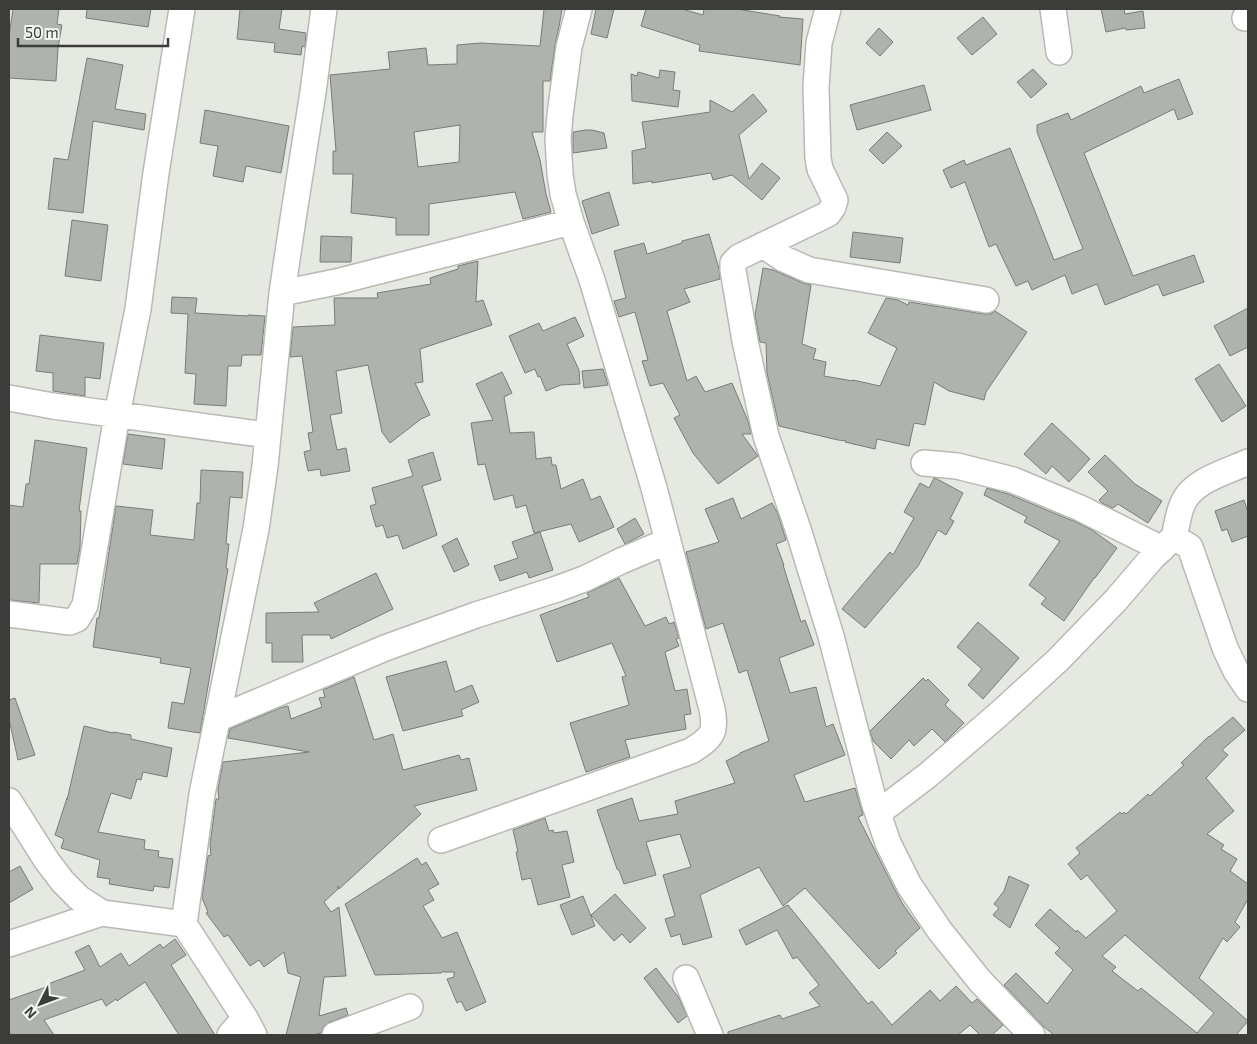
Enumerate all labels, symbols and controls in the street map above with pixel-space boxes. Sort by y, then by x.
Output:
scale bar [18,15,168,47]
text: 50 m [25,23,59,41]
north arrow [15,979,65,1029]
text: N [20,1004,40,1022]

